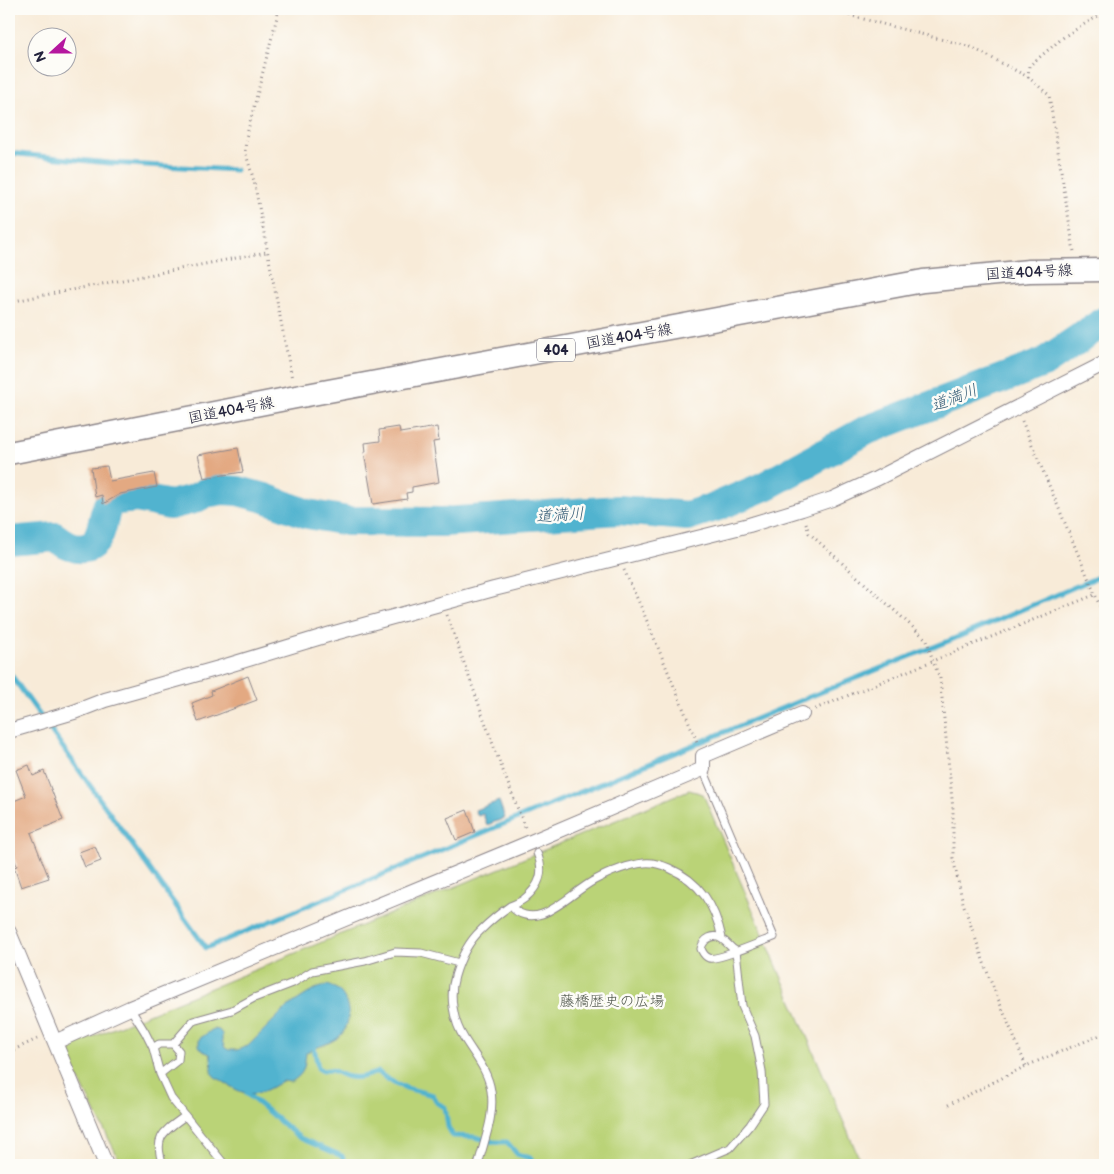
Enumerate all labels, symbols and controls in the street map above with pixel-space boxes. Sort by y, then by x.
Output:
north arrow [28,28,78,78]
text: N [31,49,50,64]
street label: 国道404号線 [985,261,1073,284]
street label: 国道404号線 [585,320,674,353]
road number: 404 [537,338,575,362]
water label: 道満川 [929,381,980,416]
street label: 国道404号線 [187,393,276,428]
water label: 道満川 [535,504,585,527]
park label: 藤橋歴史の広場 [559,992,665,1011]

